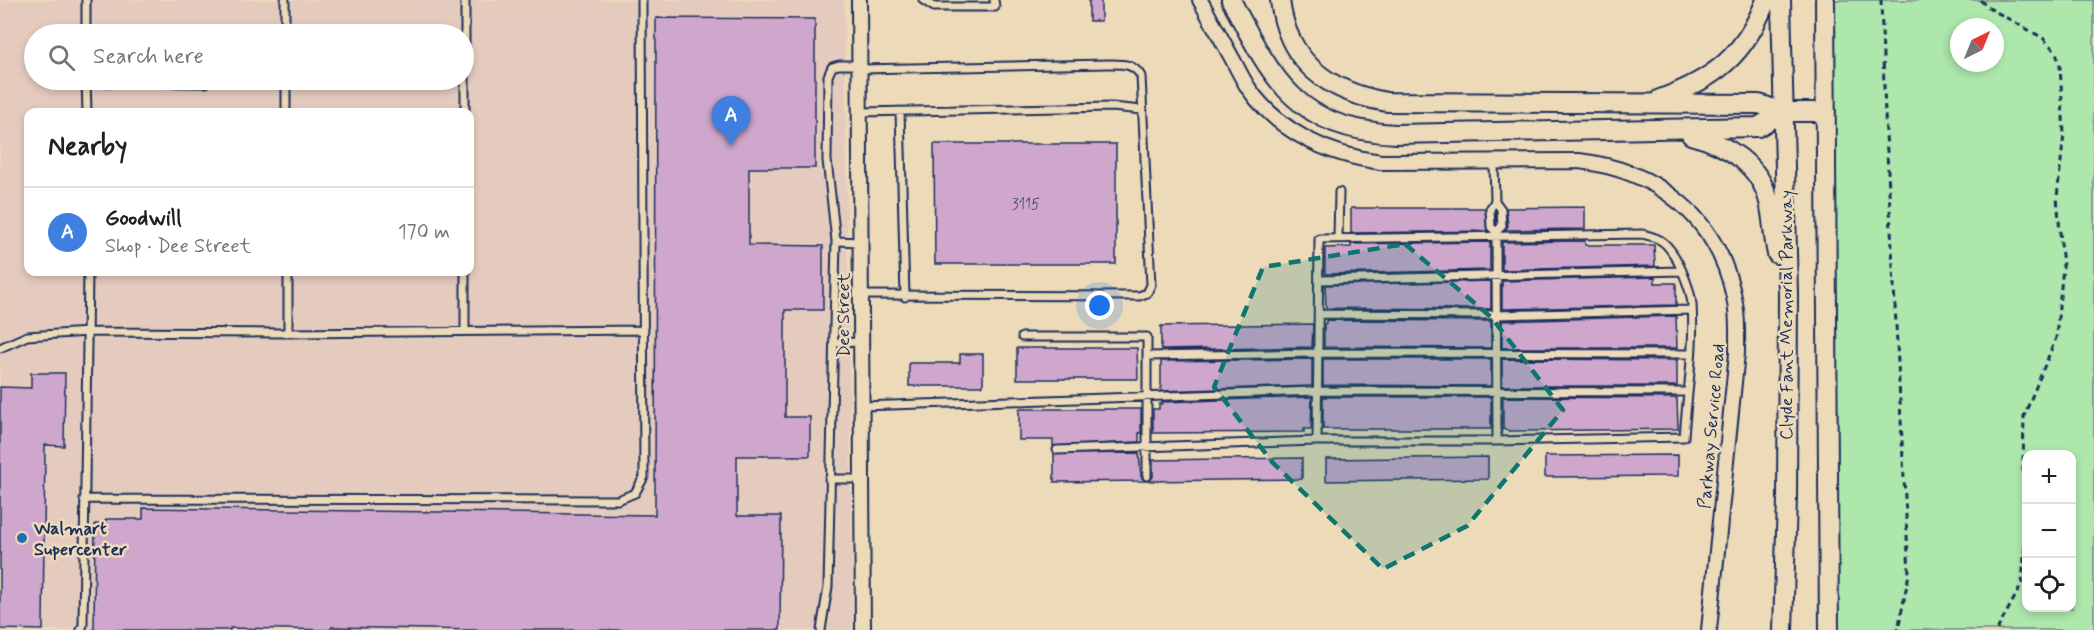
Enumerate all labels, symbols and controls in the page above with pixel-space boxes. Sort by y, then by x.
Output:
north arrow [1950,18,2004,72]
search box [24,24,474,90]
icon: search [45,41,78,74]
text: Search here [93,43,204,71]
pin: A [712,96,750,146]
text: Nearby [48,130,127,164]
street label: Clyde Fant Memorial Parkway [1775,190,1799,440]
house number: 3115 [1012,195,1040,215]
text: Goodwill [105,205,182,233]
text: A [61,219,74,246]
text: 170 m [398,219,450,246]
text: Shop · Dee Street [105,233,251,260]
street label: Dee Street [832,272,856,357]
your location [1085,291,1114,320]
street label: Parkway Service Road [1693,342,1731,510]
map controls [2022,450,2076,612]
button: + [2022,450,2076,504]
button: − [2022,504,2076,558]
place label: Walmart Supercenter [33,517,127,562]
marker: Walmart Supercenter [15,531,29,545]
button: locate [2022,558,2076,612]

